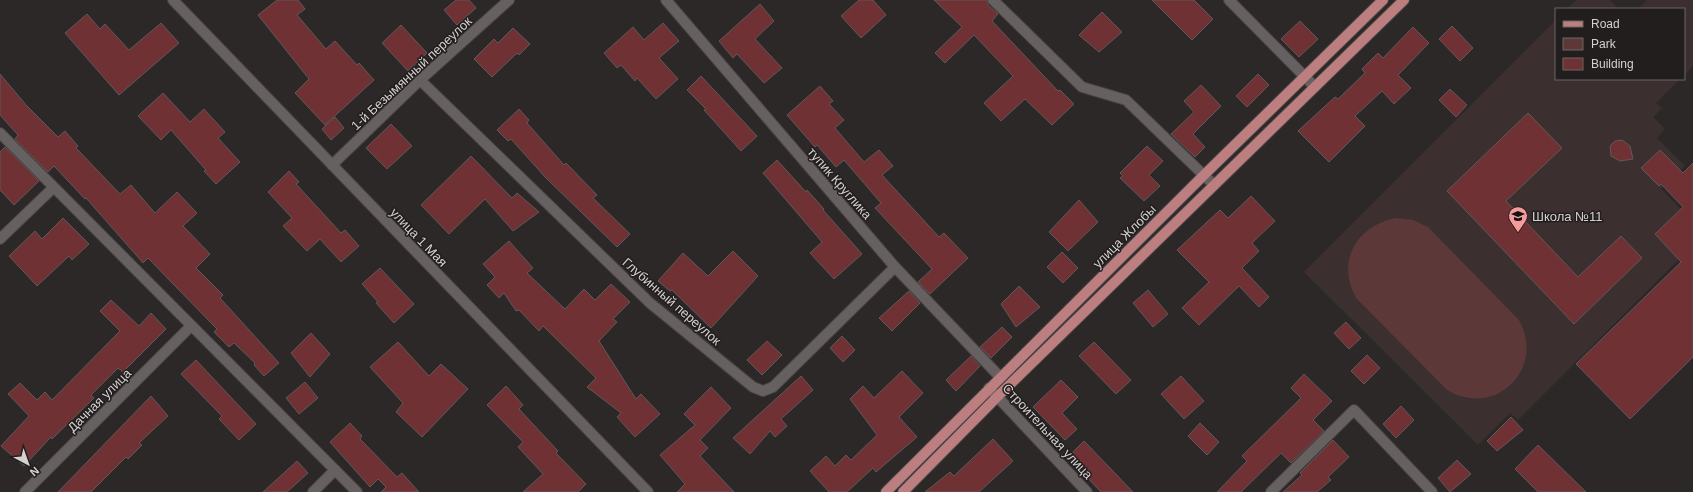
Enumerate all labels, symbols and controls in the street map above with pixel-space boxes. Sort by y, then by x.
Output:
legend [1555,8,1685,80]
street label: 1-й Безымянный переулок [348,13,475,133]
text: Road [1591,17,1620,31]
text: Park [1591,37,1617,51]
text: Building [1591,57,1634,71]
street label: тупик Круглика [804,144,875,223]
street label: улица Жлобы [1090,202,1159,271]
street label: улица 1 Мая [387,205,450,270]
school or university icon: Школа №11 [1507,205,1529,233]
place label: Школа №11 [1532,209,1603,224]
street label: Глубинный переулок [619,255,724,348]
street label: Дачная улица [65,365,135,435]
street label: Строительная улица [1000,381,1096,483]
north arrow [8,444,48,484]
text: N [28,464,41,479]

